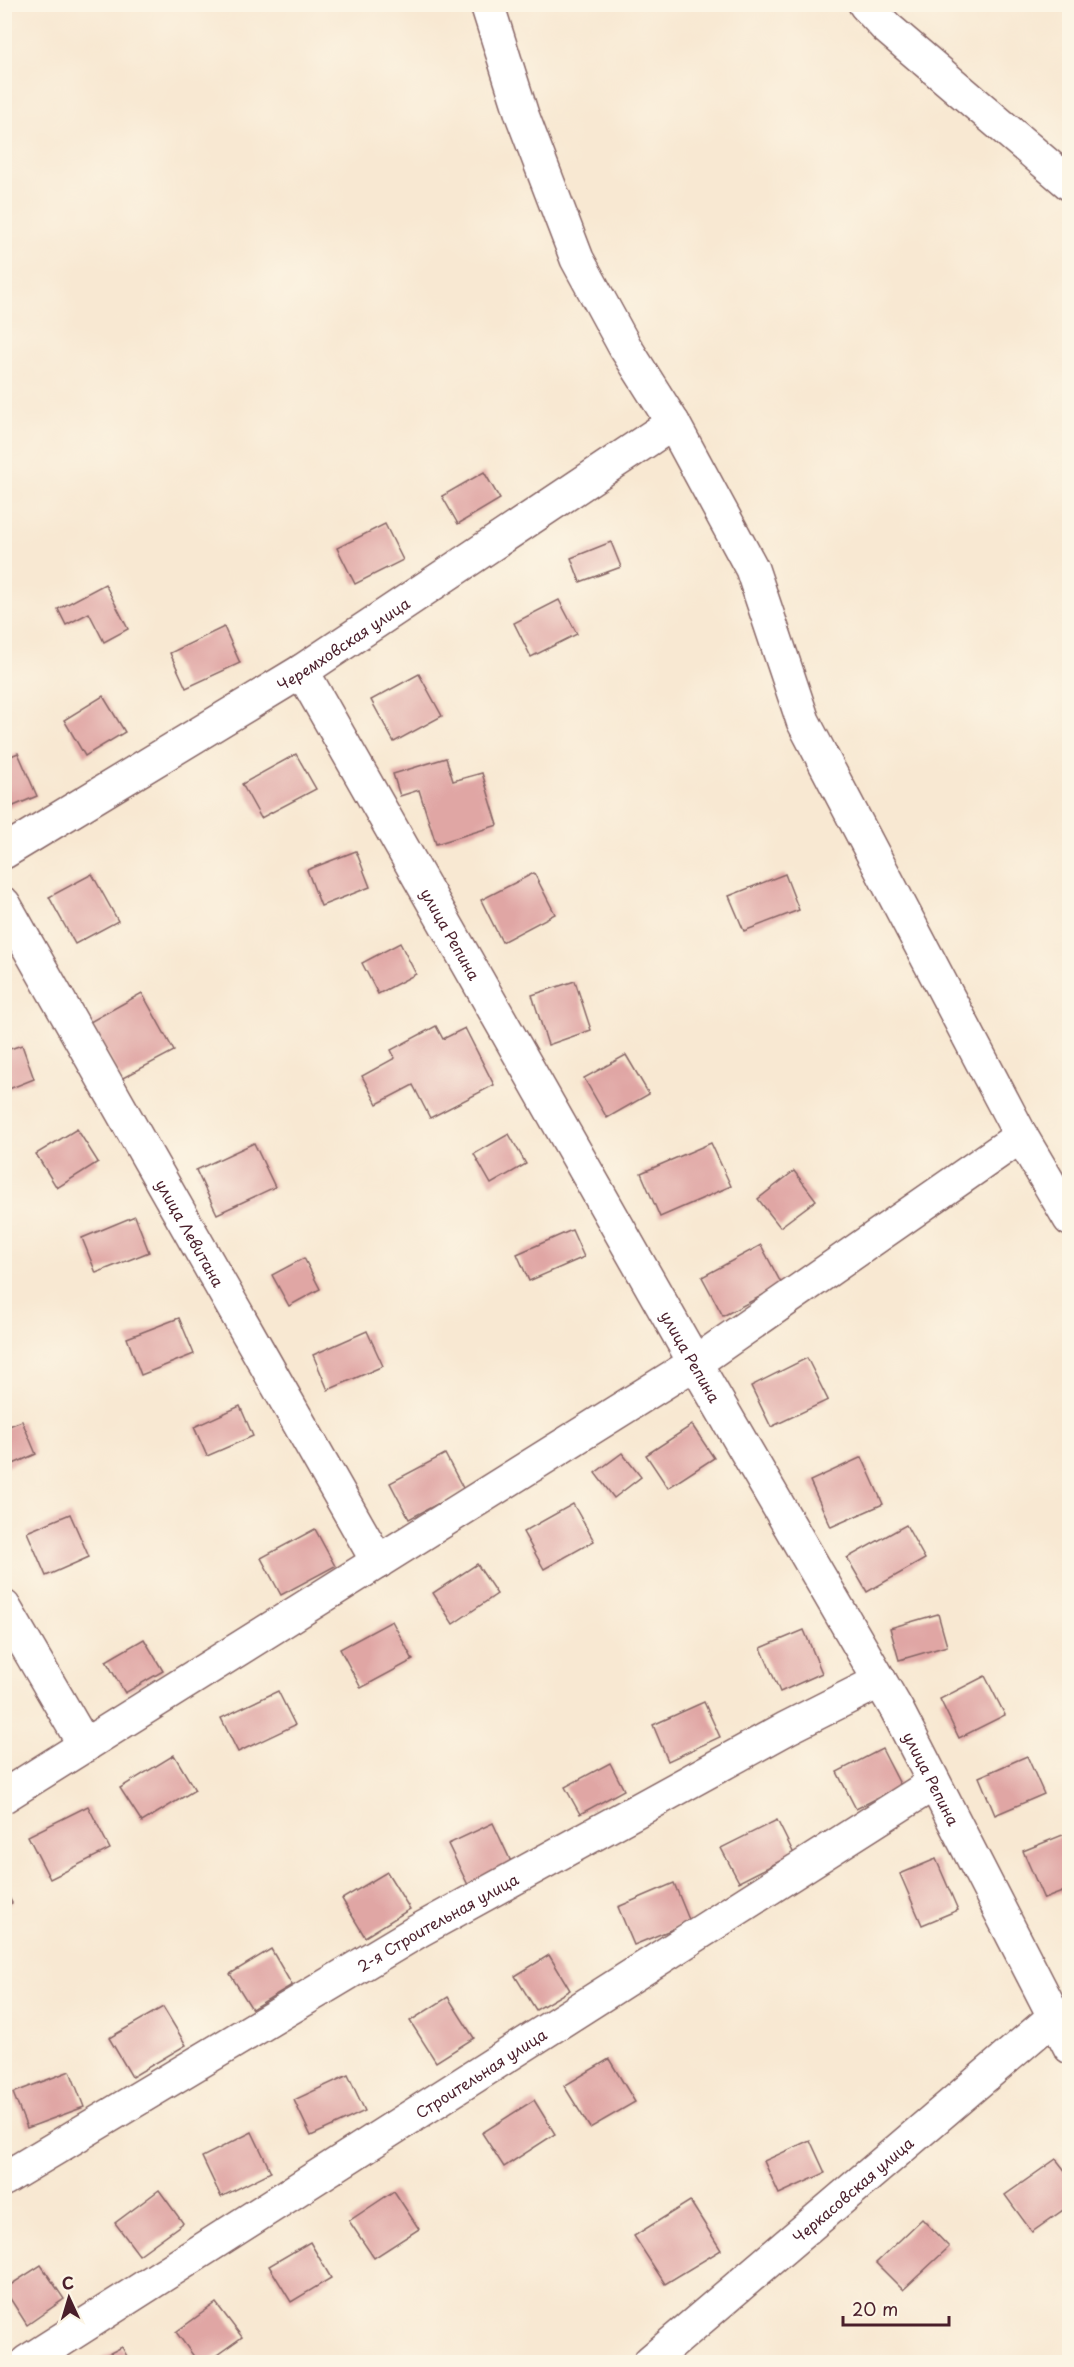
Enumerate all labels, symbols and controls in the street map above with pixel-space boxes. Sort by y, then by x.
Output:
street label: Черемховская улица [272,591,414,695]
street label: улица Репина [416,883,487,984]
street label: улица Левитана [151,1174,231,1291]
street label: улица Репина [656,1306,727,1407]
street label: улица Репина [898,1727,966,1830]
street label: 2-я Строительная улица [352,1866,523,1977]
street label: Строительная улица [410,2022,551,2123]
street label: Черкасовская улица [787,2131,918,2248]
north arrow [39,2268,99,2328]
text: С [61,2270,75,2294]
scale bar [843,2289,950,2327]
text: 20 m [852,2295,898,2322]

